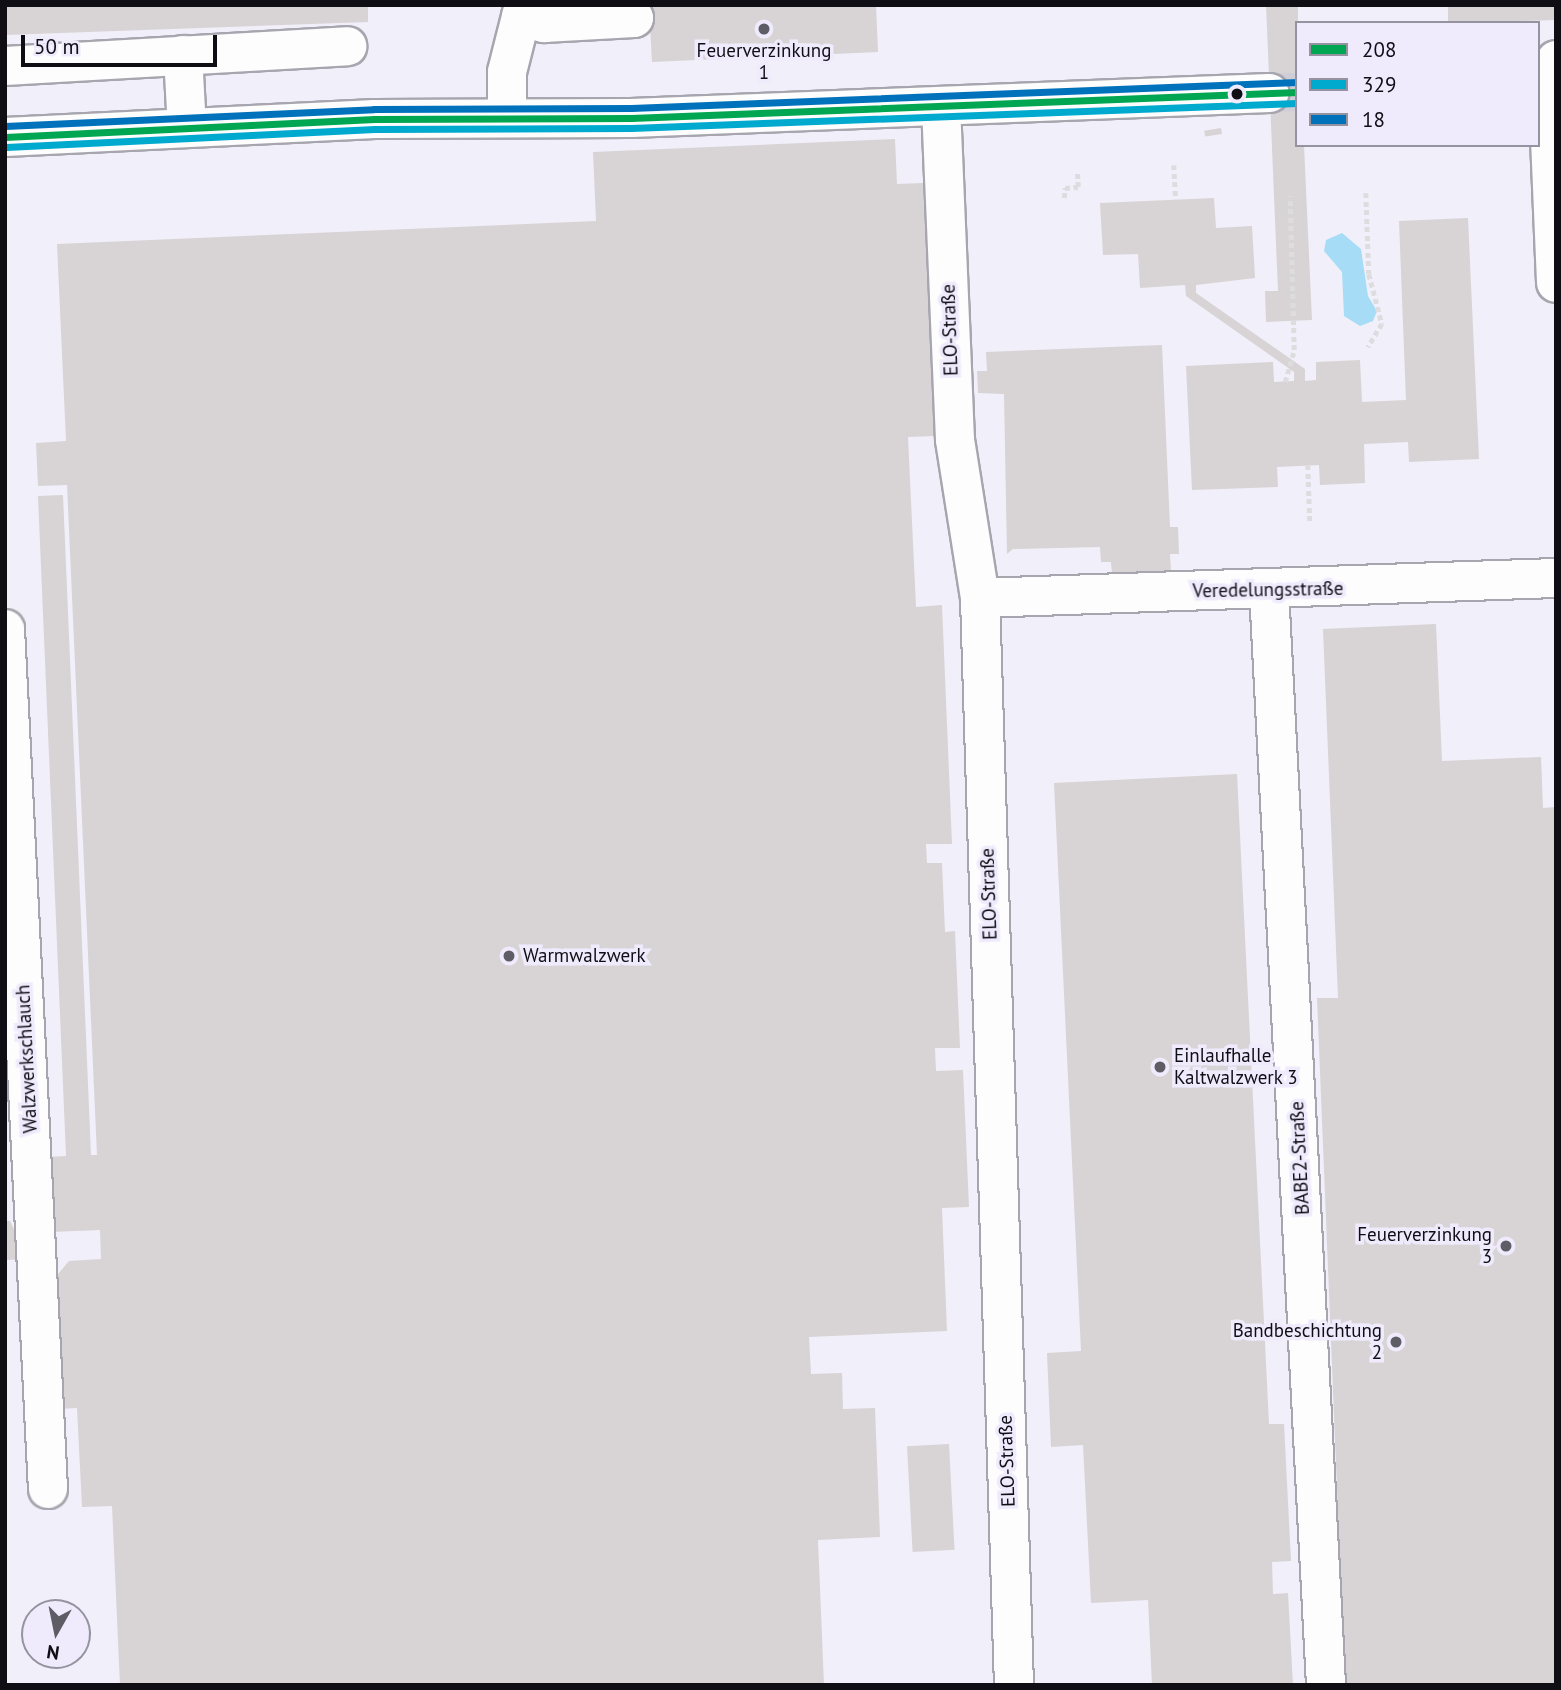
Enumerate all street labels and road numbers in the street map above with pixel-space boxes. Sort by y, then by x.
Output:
street label: ELO-Straße [937,284,963,376]
street label: Veredelungsstraße [1192,577,1344,603]
street label: ELO-Straße [976,848,1002,940]
street label: Walzwerkschlauch [12,984,42,1134]
street label: BABE2-Straße [1286,1100,1314,1216]
street label: ELO-Straße [994,1415,1020,1507]

